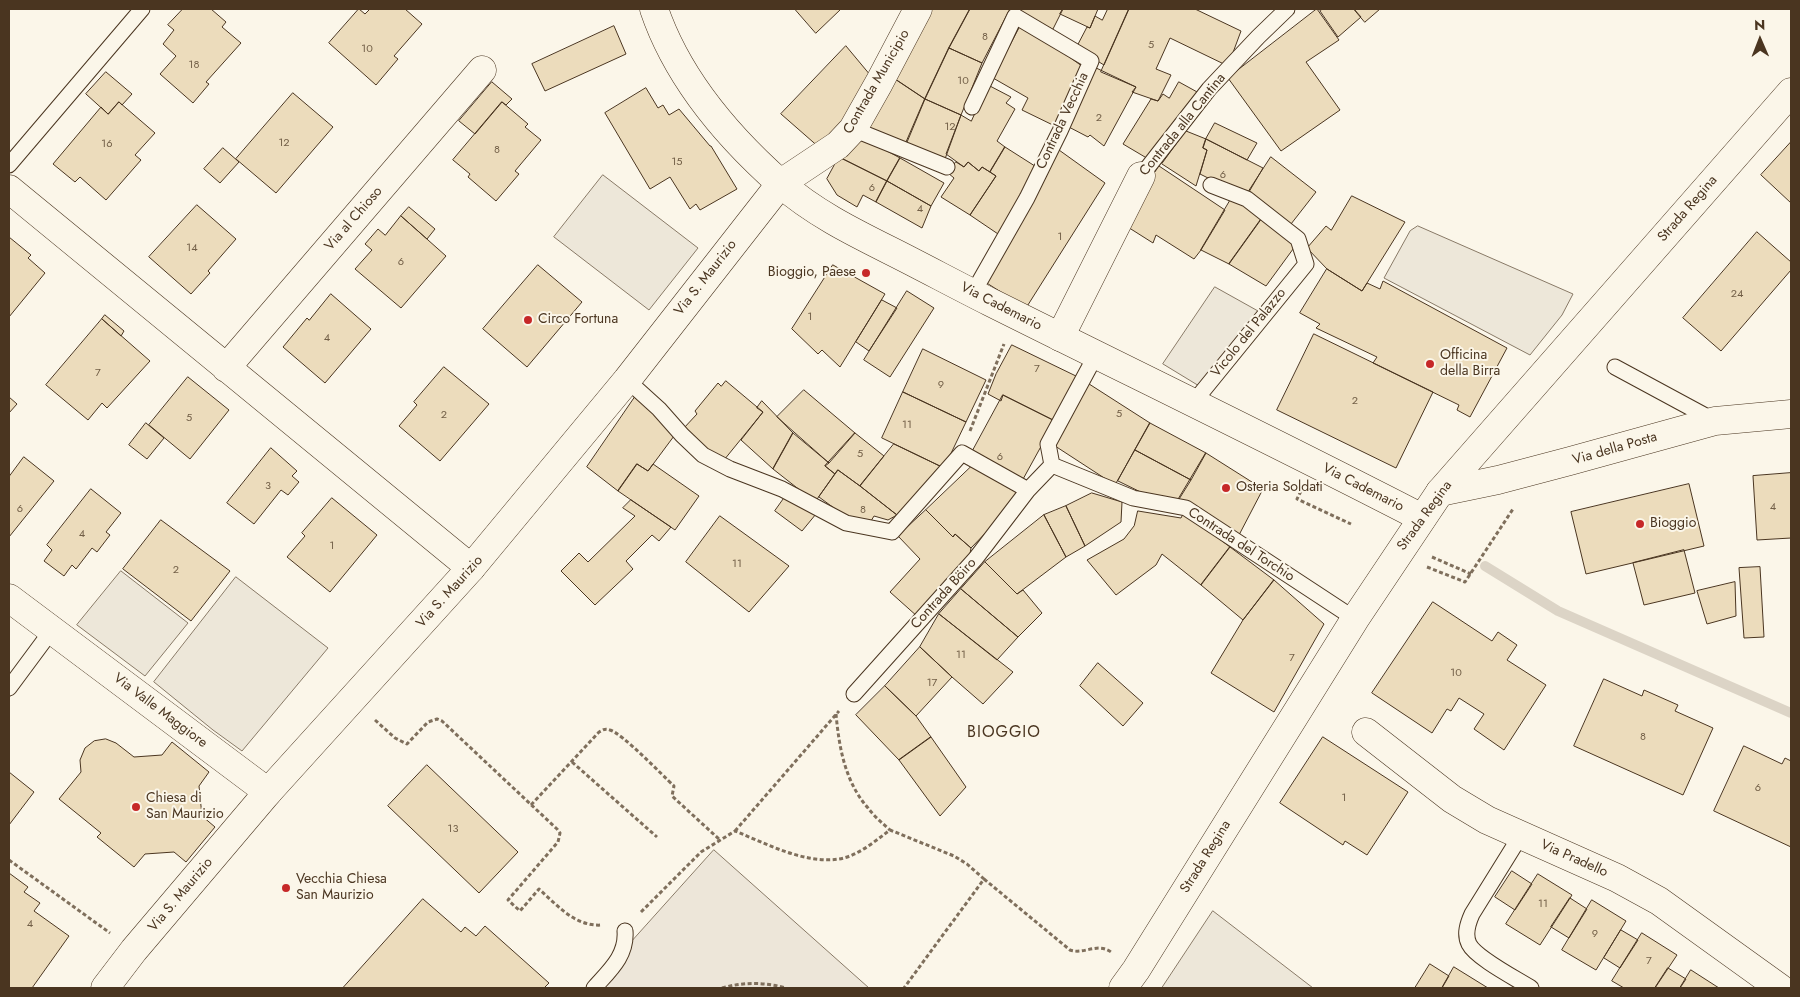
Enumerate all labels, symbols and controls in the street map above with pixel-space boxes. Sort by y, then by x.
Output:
north arrow [1735,15,1785,65]
text: N [1754,15,1765,35]
street label: Contrada Municipio [840,27,914,137]
house number: 8 [982,30,988,44]
house number: 5 [1148,38,1154,52]
house number: 10 [361,42,373,56]
house number: 18 [189,58,199,72]
street label: Contrada Vecchia [1033,70,1093,172]
street label: Contrada alla Cantina [1136,70,1230,180]
house number: 10 [957,74,969,88]
house number: 2 [1096,111,1102,125]
house number: 12 [944,120,956,134]
house number: 12 [278,136,290,150]
house number: 16 [101,137,113,151]
house number: 8 [494,143,500,157]
house number: 15 [671,155,683,169]
house number: 6 [1220,168,1226,182]
street label: Strada Regina [1655,172,1721,246]
house number: 6 [869,181,875,195]
street label: Via al Chioso [322,183,386,255]
house number: 4 [917,202,923,216]
house number: 1 [1058,230,1062,244]
street label: Via S. Maurizio [671,237,741,319]
house number: 14 [186,241,198,255]
house number: 6 [398,255,404,269]
place label: Bioggio, Paese [768,265,856,281]
marker: Bioggio, Paese [860,267,872,279]
street label: Via Cademario [958,279,1044,335]
street label: Vicolo del Palazzo [1208,285,1290,381]
house number: 24 [1731,287,1743,301]
house number: 1 [808,310,812,324]
place label: Circo Fortuna [538,312,618,328]
marker: Circo Fortuna [522,314,534,326]
house number: 4 [324,331,330,345]
place label: Officina della Birra [1440,348,1500,381]
marker: Officina della Birra [1424,358,1436,370]
house number: 7 [1034,362,1040,376]
house number: 7 [95,366,101,380]
house number: 9 [938,378,944,392]
house number: 2 [1352,394,1358,408]
house number: 5 [1116,407,1122,421]
house number: 2 [441,408,447,422]
house number: 5 [186,411,192,425]
house number: 11 [902,418,912,432]
street label: Via della Posta [1571,429,1659,469]
house number: 5 [857,447,863,461]
house number: 6 [997,450,1003,464]
street label: Via Cademario [1320,460,1406,516]
street label: Strada Regina [1394,478,1456,554]
house number: 3 [265,479,271,493]
place label: Osteria Soldati [1236,480,1323,496]
marker: Osteria Soldati [1220,482,1232,494]
house number: 4 [1770,500,1776,514]
house number: 6 [17,502,23,516]
house number: 8 [860,503,866,517]
street label: Contrada del Torchio [1185,504,1297,586]
place label: Bioggio [1650,516,1696,532]
marker: Bioggio [1634,518,1646,530]
house number: 4 [79,527,85,541]
house number: 1 [330,539,334,553]
street label: Via S. Maurizio [413,552,487,632]
street label: Contrada Böiro [908,555,980,633]
house number: 11 [732,557,742,571]
house number: 2 [173,563,179,577]
house number: 11 [956,648,966,662]
house number: 7 [1289,651,1295,665]
house number: 10 [1450,666,1462,680]
street label: Via Valle Maggiore [110,670,210,752]
house number: 17 [927,676,937,690]
district label: BIOGGIO [966,723,1042,743]
house number: 8 [1640,730,1646,744]
house number: 6 [1755,781,1761,795]
place label: Chiesa di San Maurizio [146,791,224,824]
house number: 1 [1342,791,1346,805]
marker: Chiesa di San Maurizio [130,801,142,813]
street label: Strada Regina [1177,818,1235,896]
house number: 13 [448,822,458,836]
street label: Via Pradello [1538,837,1610,881]
street label: Via S. Maurizio [145,855,217,935]
place label: Vecchia Chiesa San Maurizio [296,872,387,904]
marker: Vecchia Chiesa San Maurizio [280,882,292,894]
house number: 11 [1538,897,1548,911]
house number: 4 [27,917,33,931]
house number: 9 [1592,927,1598,941]
house number: 7 [1646,954,1652,968]

